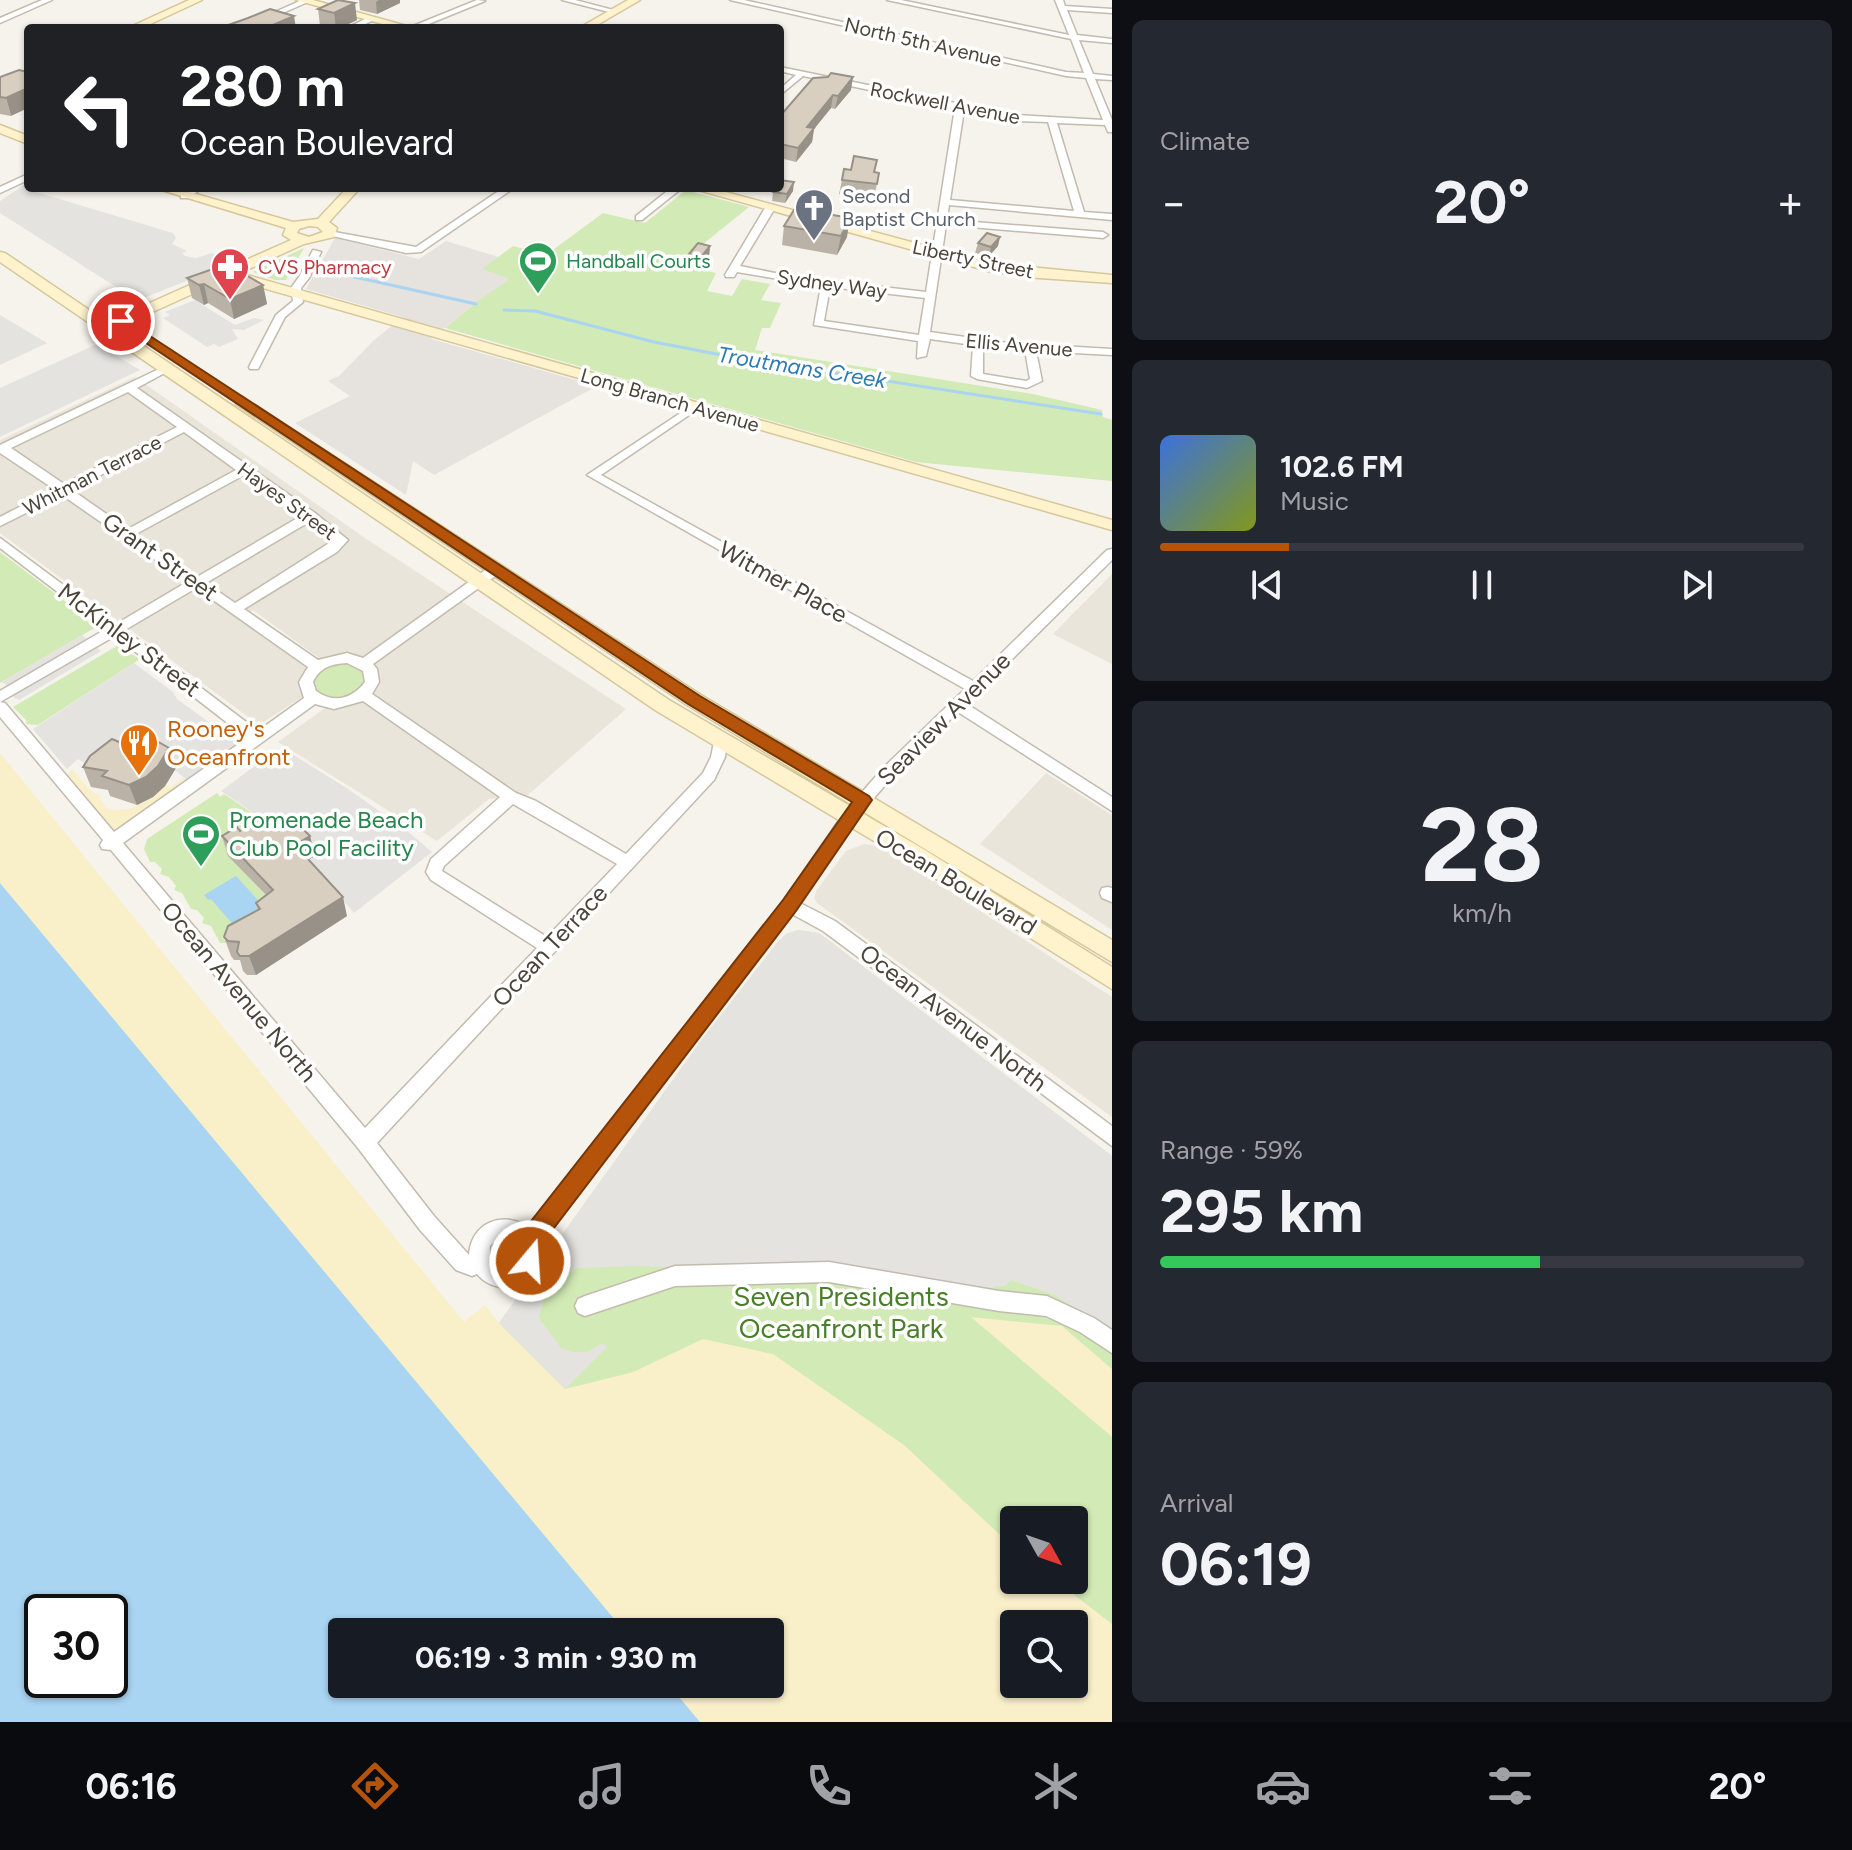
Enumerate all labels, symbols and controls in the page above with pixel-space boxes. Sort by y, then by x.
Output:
street label: North 5th Avenue [842,12,1004,72]
text: 280 m [180,53,345,120]
icon: left [48,56,152,160]
street label: Rockwell Avenue [868,77,1022,129]
text: Ocean Boulevard [180,121,454,164]
text: Climate [1160,125,1250,157]
text: 20° [1434,166,1530,238]
text: − [1160,176,1187,229]
text: + [1777,176,1804,229]
place label: Second Baptist Church [842,184,976,231]
church icon: Second Baptist Church [793,187,835,242]
street label: Liberty Street [910,234,1036,284]
sports icon: Handball Courts [517,240,559,295]
pharmacy icon: CVS Pharmacy [209,246,251,301]
place label: Handball Courts [566,249,711,273]
place label: CVS Pharmacy [258,255,392,279]
street label: Sydney Way [776,264,889,304]
pin [87,287,155,355]
icon: arrive [99,299,143,343]
street label: Ellis Avenue [965,328,1074,362]
water label: Troutmans Creek [716,341,889,394]
street label: Long Branch Avenue [578,363,762,437]
street label: Whitman Terrace [19,430,165,520]
text: 102.6 FM [1280,448,1404,485]
street label: Hayes Street [233,457,341,545]
text: Music [1280,485,1349,517]
street label: Grant Street [97,506,224,607]
street label: Witmer Place [714,534,853,629]
icon: previous [1245,563,1289,607]
icon: pause [1460,563,1504,607]
icon: next [1675,563,1719,607]
street label: McKinley Street [52,577,206,703]
street label: Seaview Avenue [871,646,1016,791]
place label: Rooney's Oceanfront [167,714,291,771]
restaurant icon: Rooney's Oceanfront [118,722,160,777]
text: 28 [1420,782,1544,907]
place label: Promenade Beach Club Pool Facility [229,805,423,862]
sports icon: Promenade Beach Club Pool Facility [180,813,222,868]
street label: Ocean Boulevard [870,822,1042,941]
street label: Ocean Terrace [486,879,613,1012]
street label: Ocean Avenue North [155,896,323,1088]
text: km/h [1452,897,1512,929]
street label: Ocean Avenue North [854,938,1052,1097]
text: Range · 59% [1160,1134,1303,1166]
text: 295 km [1160,1175,1363,1247]
position arrow [488,1219,572,1303]
park label: Seven Presidents Oceanfront Park [733,1279,949,1345]
text: Arrival [1160,1487,1233,1519]
north arrow [1000,1506,1088,1594]
map controls [1000,1506,1088,1698]
text: 06:19 [1160,1528,1312,1600]
speed limit sign: 30 [24,1594,128,1698]
button: search [1000,1610,1088,1698]
text: 06:19 · 3 min · 930 m [415,1639,697,1676]
icon: directions [347,1758,403,1814]
icon: music [574,1758,630,1814]
icon: phone [801,1758,857,1814]
icon: climate [1028,1758,1084,1814]
icon: car [1255,1758,1311,1814]
icon: filters [1482,1758,1538,1814]
text: 06:16 [85,1765,177,1808]
text: 20° [1709,1765,1766,1808]

